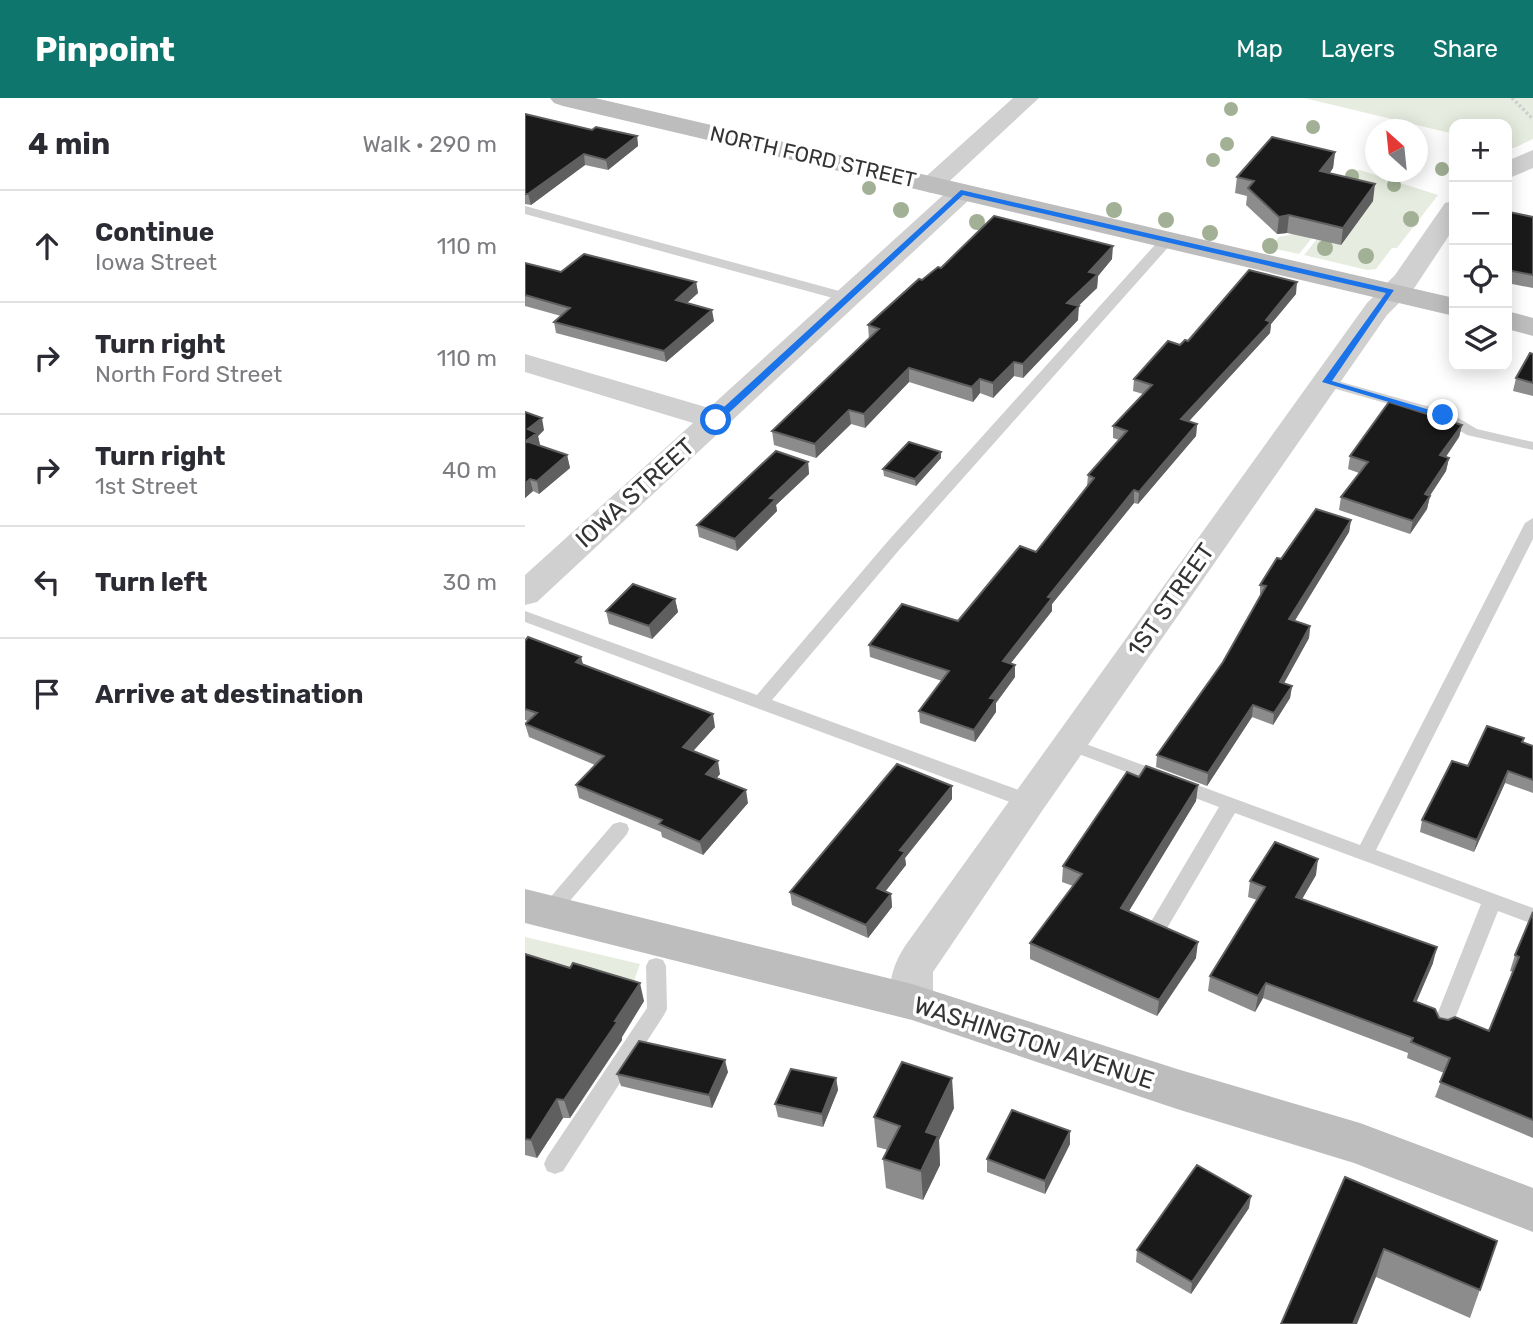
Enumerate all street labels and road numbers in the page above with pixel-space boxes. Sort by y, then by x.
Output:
street label: NORTH FORD STREET [708,121,919,192]
street label: IOWA STREET [570,432,700,554]
street label: 1ST STREET [1122,538,1220,662]
street label: WASHINGTON AVENUE [910,991,1158,1095]

